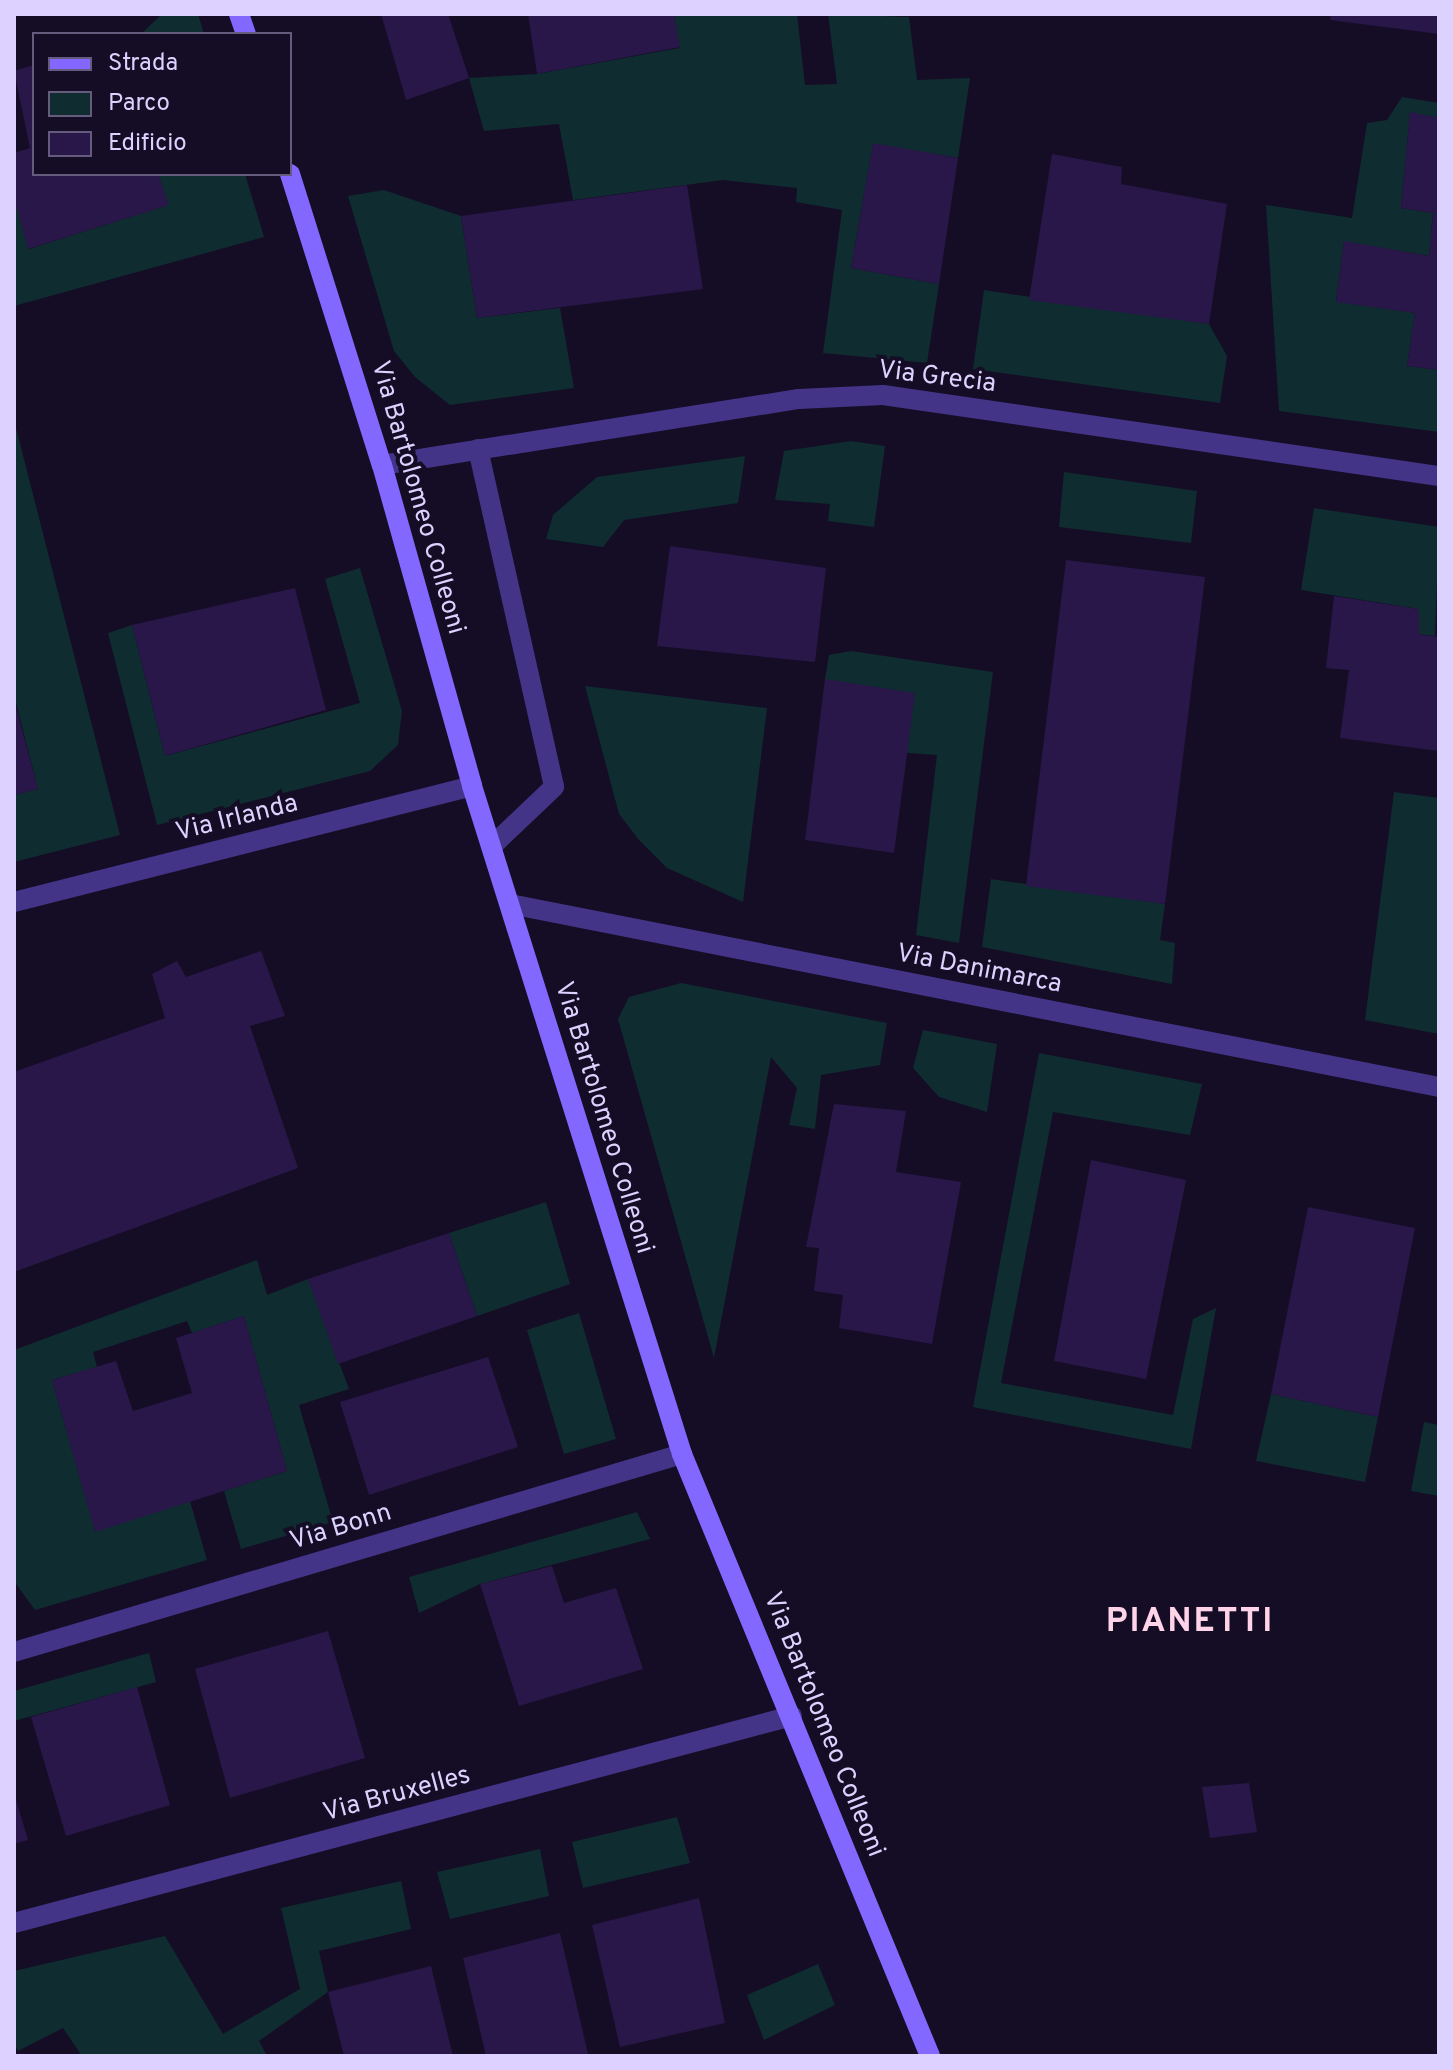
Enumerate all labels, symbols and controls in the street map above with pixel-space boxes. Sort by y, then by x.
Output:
legend [32,32,292,176]
text: Strada [108,49,178,79]
text: Parco [108,89,170,119]
text: Edificio [108,129,187,159]
street label: Via Grecia [876,355,998,401]
street label: Via Bartolomeo Colleoni [363,358,471,638]
street label: Via Irlanda [173,789,301,849]
street label: Via Danimarca [894,939,1064,1001]
street label: Via Bartolomeo Colleoni [547,978,659,1258]
street label: Via Bonn [286,1498,396,1558]
street label: Via Bartolomeo Colleoni [756,1588,890,1862]
district label: PIANETTI [1106,1603,1274,1643]
street label: Via Bruxelles [320,1760,474,1830]

